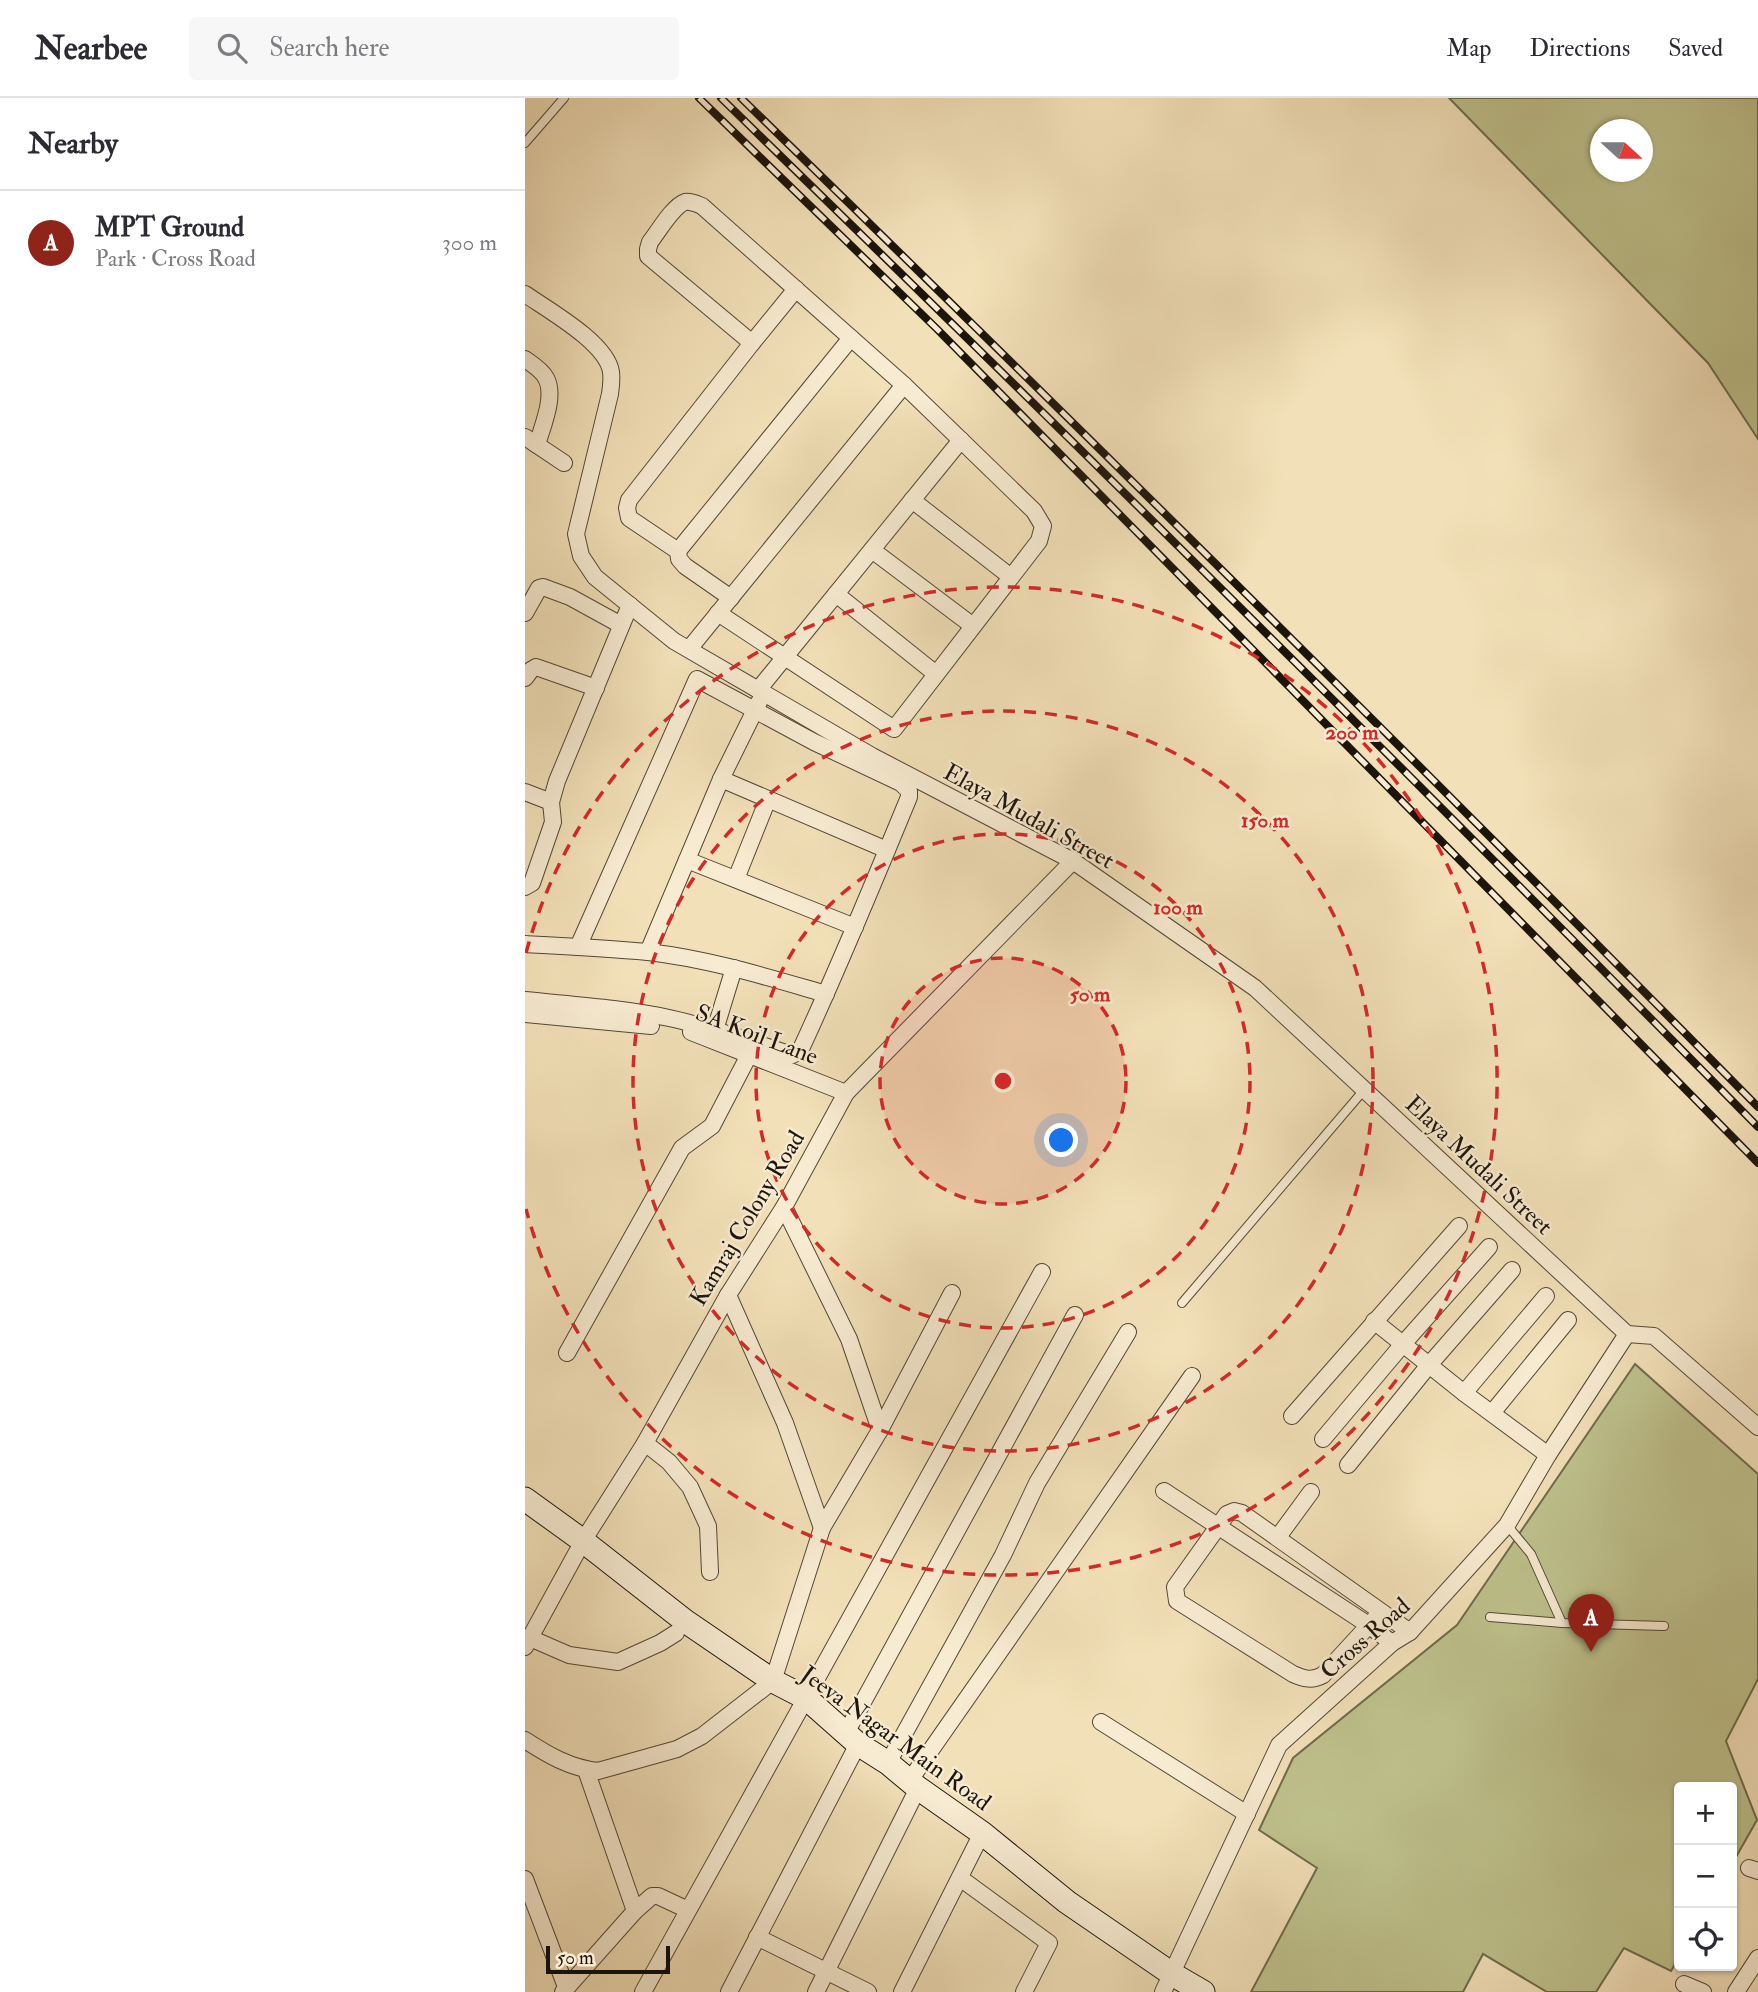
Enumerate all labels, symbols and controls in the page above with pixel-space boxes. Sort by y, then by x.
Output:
search box [189,17,679,80]
text: Nearbee [35,28,147,69]
icon: search [213,29,251,67]
text: Search here [269,32,389,64]
text: Map [1446,33,1491,64]
text: Directions [1529,33,1630,64]
text: Saved [1668,33,1723,64]
north arrow [1590,119,1653,182]
text: Nearby [28,125,118,162]
text: MPT Ground [95,212,244,244]
text: A [44,228,58,257]
text: 300 m [442,228,497,257]
text: Park · Cross Road [95,244,256,273]
text: 200 m [1326,719,1379,746]
street label: Elaya Mudali Street [938,757,1120,876]
text: 150 m [1241,807,1290,834]
text: 100 m [1153,894,1204,921]
text: 50 m [1070,981,1111,1008]
street label: SA Koil Lane [691,997,822,1072]
centre of rings [991,1069,1015,1093]
street label: Elaya Mudali Street [1398,1089,1559,1242]
your location [1044,1123,1078,1157]
street label: Kamraj Colony Road [683,1125,812,1312]
street label: Cross Road [1314,1591,1417,1686]
pin: A [1568,1594,1614,1652]
street label: Jeeva Nagar Main Road [794,1658,997,1818]
map controls [1674,1782,1737,1971]
button: + [1674,1782,1737,1845]
button: − [1674,1845,1737,1908]
button: locate [1674,1908,1737,1971]
scale bar [546,1943,670,1975]
text: 50 m [557,1946,594,1970]

